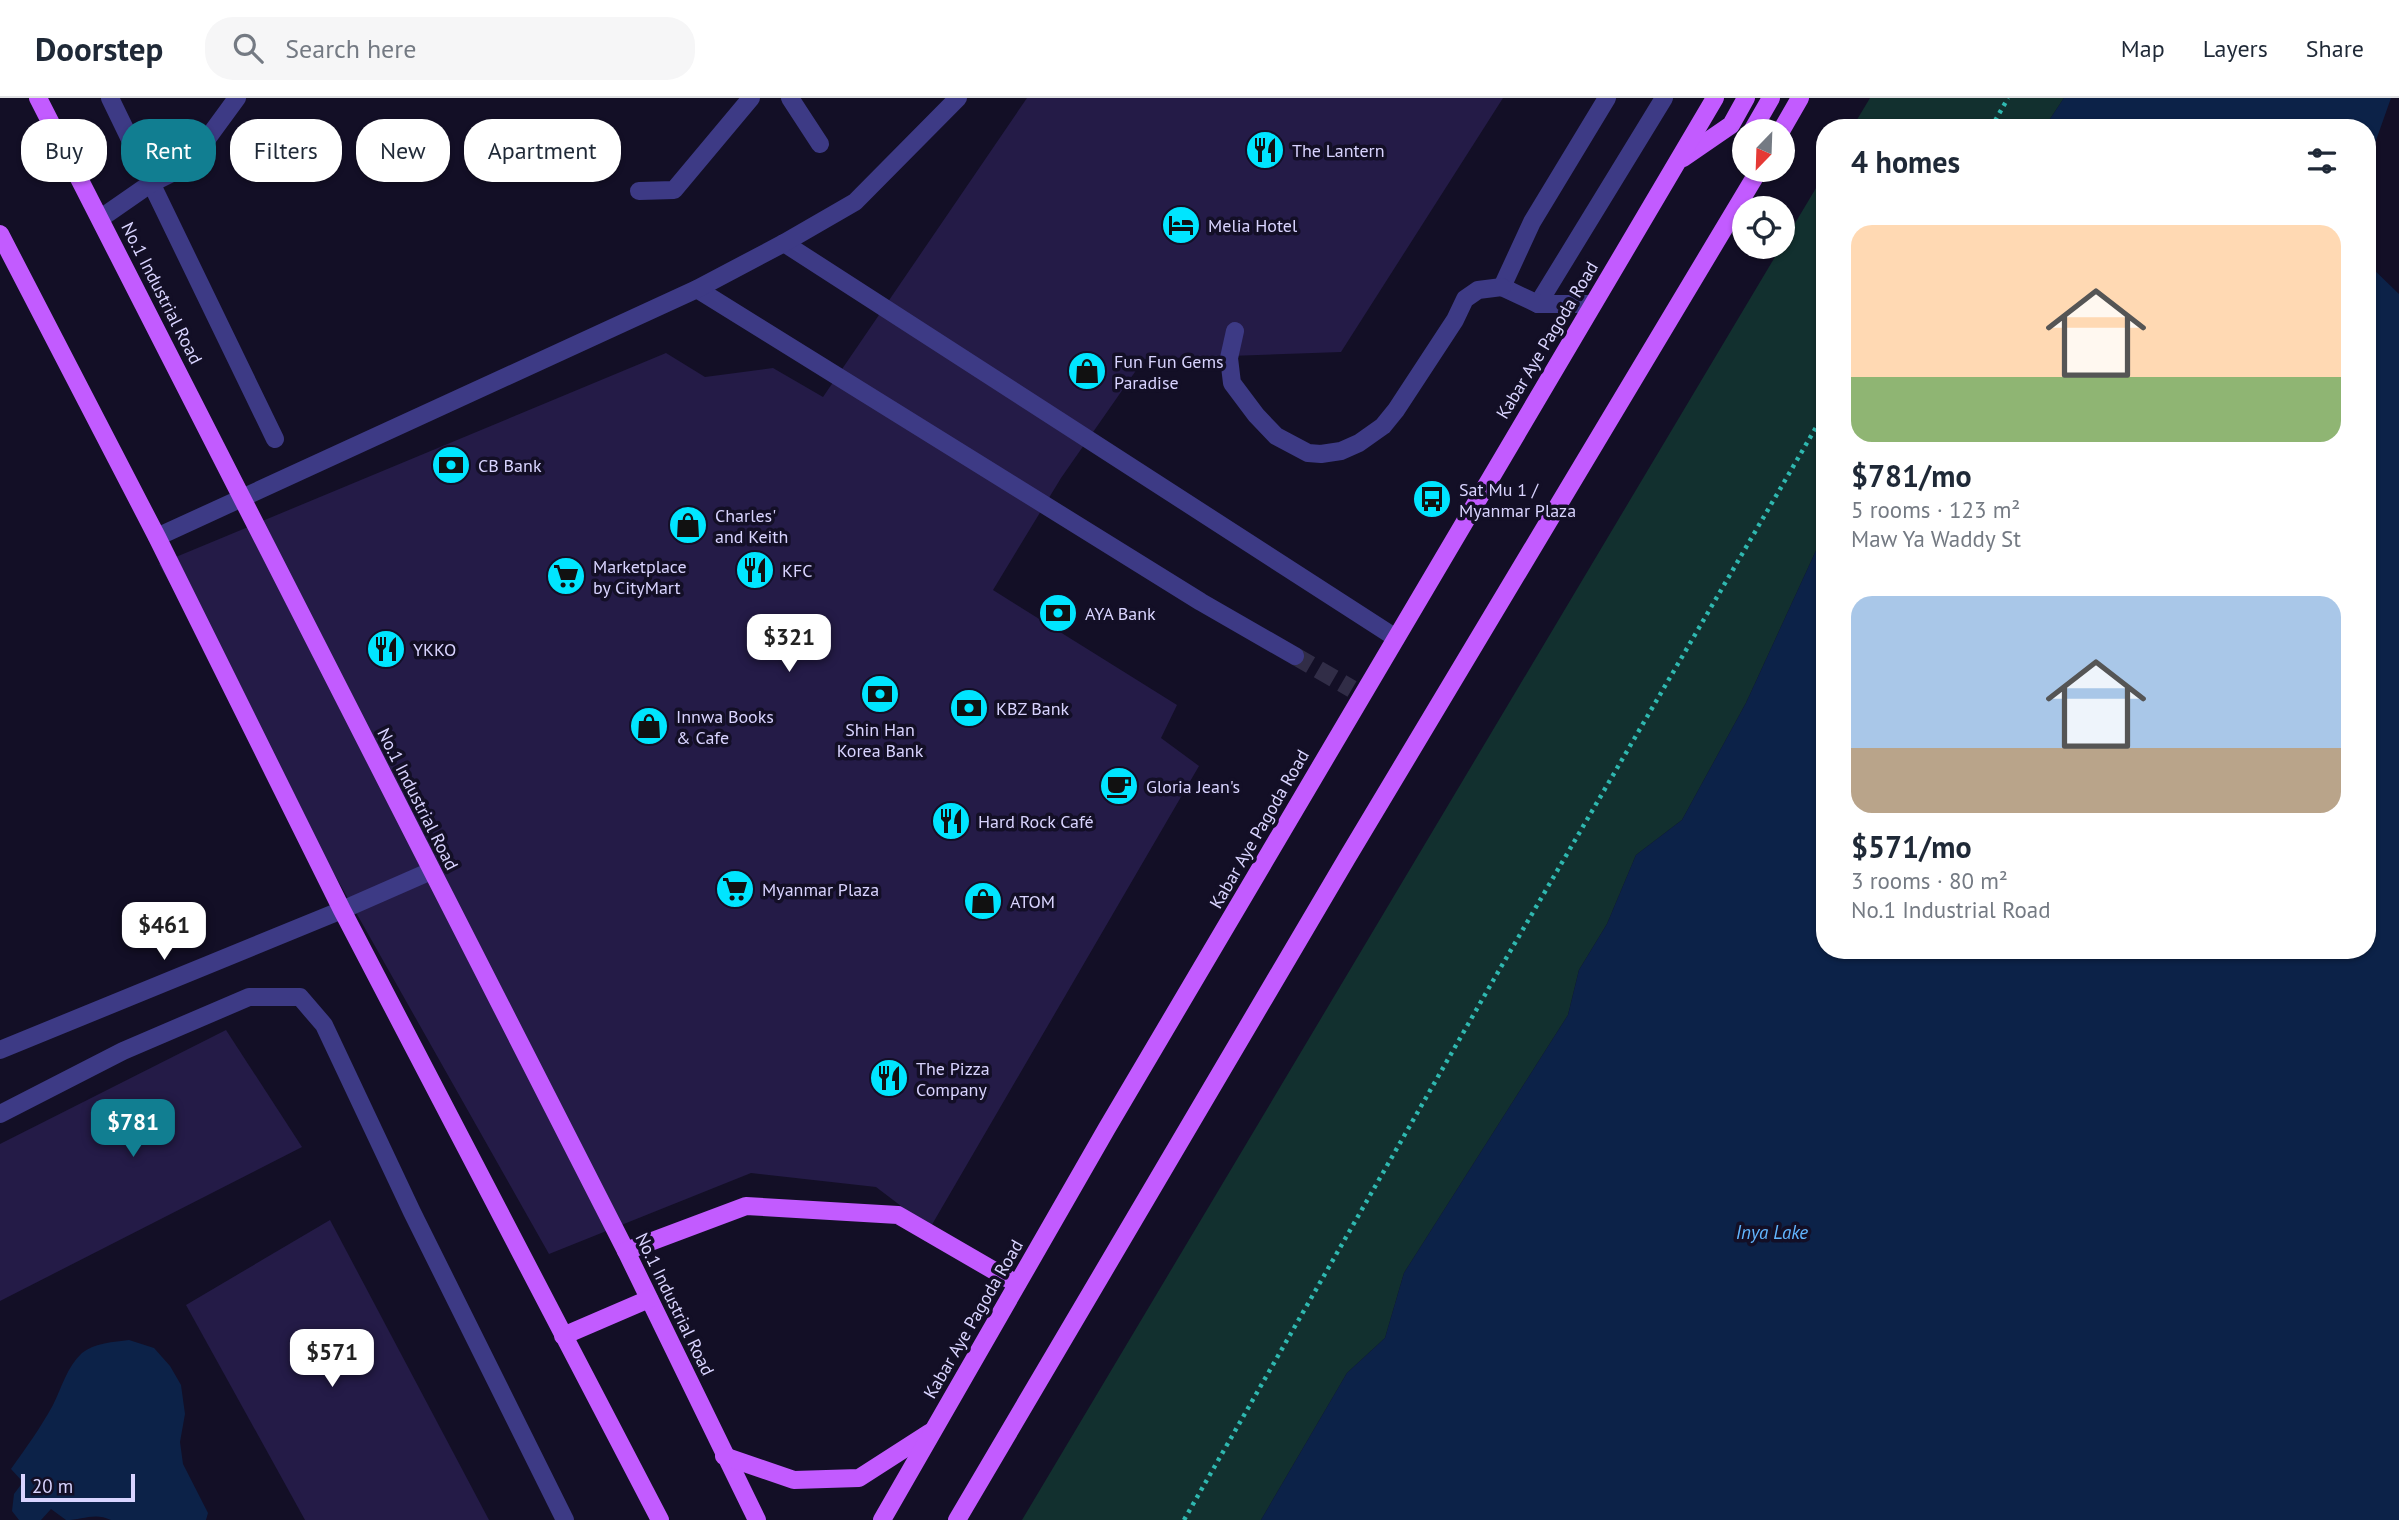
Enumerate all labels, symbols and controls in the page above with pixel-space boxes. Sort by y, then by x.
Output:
search box [205,17,695,80]
text: Doorstep [35,27,163,70]
icon: search [229,29,267,67]
text: Search here [285,32,416,65]
text: Map [2121,33,2165,64]
text: Layers [2203,33,2268,64]
text: Share [2306,33,2364,64]
chip: Buy [21,119,107,182]
chip: Rent [121,119,216,182]
chip: Filters [230,119,342,182]
chip: New [356,119,450,182]
chip: Apartment [464,119,621,182]
north arrow [1732,119,1796,182]
map controls [1732,119,1795,259]
restaurant icon: The Lantern [1244,129,1286,171]
place label: The Lantern [1292,139,1385,162]
text: 4 homes [1851,142,1960,181]
icon: filters [2303,142,2341,180]
button: locate [1732,196,1795,259]
hotel icon: Melia Hotel [1160,204,1202,246]
place label: Melia Hotel [1208,214,1298,237]
street label: No.1 Industrial Road [116,218,208,368]
street label: Kabar Aye Pagoda Road [1491,257,1603,423]
icon: home [2033,270,2159,396]
shop icon: Fun Fun Gems Paradise [1066,350,1108,392]
place label: Fun Fun Gems Paradise [1114,350,1224,394]
bank icon: CB Bank [430,444,472,486]
place label: CB Bank [478,454,542,477]
text: $781/mo [1851,456,1972,495]
bus stop icon: Sat Mu 1 / Myanmar Plaza [1411,478,1453,520]
place label: Sat Mu 1 / Myanmar Plaza [1459,478,1576,522]
text: 5 rooms · 123 m² [1851,495,2020,524]
shop icon: Charles' and Keith [667,504,709,546]
place label: Charles' and Keith [715,504,788,548]
text: Maw Ya Waddy St [1851,524,2021,553]
restaurant icon: KFC [734,549,776,591]
supermarket icon: Marketplace by CityMart [545,555,587,597]
place label: Marketplace by CityMart [593,555,687,599]
place label: KFC [782,559,813,582]
bank icon: AYA Bank [1037,592,1079,634]
place label: AYA Bank [1085,602,1156,625]
pin: $321 [748,614,830,674]
text: $321 [763,622,815,651]
restaurant icon: YKKO [365,628,407,670]
place label: YKKO [413,638,456,661]
icon: home [2033,641,2159,767]
bank icon: Shin Han Korea Bank [859,673,901,715]
bank icon: KBZ Bank [948,687,990,729]
place label: KBZ Bank [996,697,1070,720]
shop icon: Innwa Books & Cafe [628,705,670,747]
place label: Innwa Books & Cafe [676,705,774,749]
place label: Shin Han Korea Bank [837,718,924,762]
street label: No.1 Industrial Road [372,724,464,874]
street label: Kabar Aye Pagoda Road [1204,745,1314,913]
cafe icon: Gloria Jean's [1098,765,1140,807]
place label: Gloria Jean's [1146,775,1240,798]
restaurant icon: Hard Rock Café [930,800,972,842]
place label: Hard Rock Café [978,810,1094,833]
text: $571/mo [1851,827,1972,866]
text: 3 rooms · 80 m² [1851,866,2008,895]
supermarket icon: Myanmar Plaza [714,868,756,910]
place label: Myanmar Plaza [762,878,879,901]
shop icon: ATOM [962,880,1004,922]
place label: ATOM [1010,890,1055,913]
text: No.1 Industrial Road [1851,895,2051,924]
pin: $461 [123,902,205,962]
text: $461 [138,910,190,939]
restaurant icon: The Pizza Company [868,1057,910,1099]
place label: The Pizza Company [916,1057,990,1101]
pin: $781 [92,1100,174,1159]
text: $781 [107,1107,159,1136]
water label: Inya Lake [1736,1220,1808,1244]
street label: No.1 Industrial Road [630,1229,720,1379]
street label: Kabar Aye Pagoda Road [918,1235,1028,1403]
pin: $571 [291,1330,373,1389]
text: $571 [306,1337,358,1366]
scale bar [21,1471,135,1503]
text: 20 m [32,1474,73,1498]

